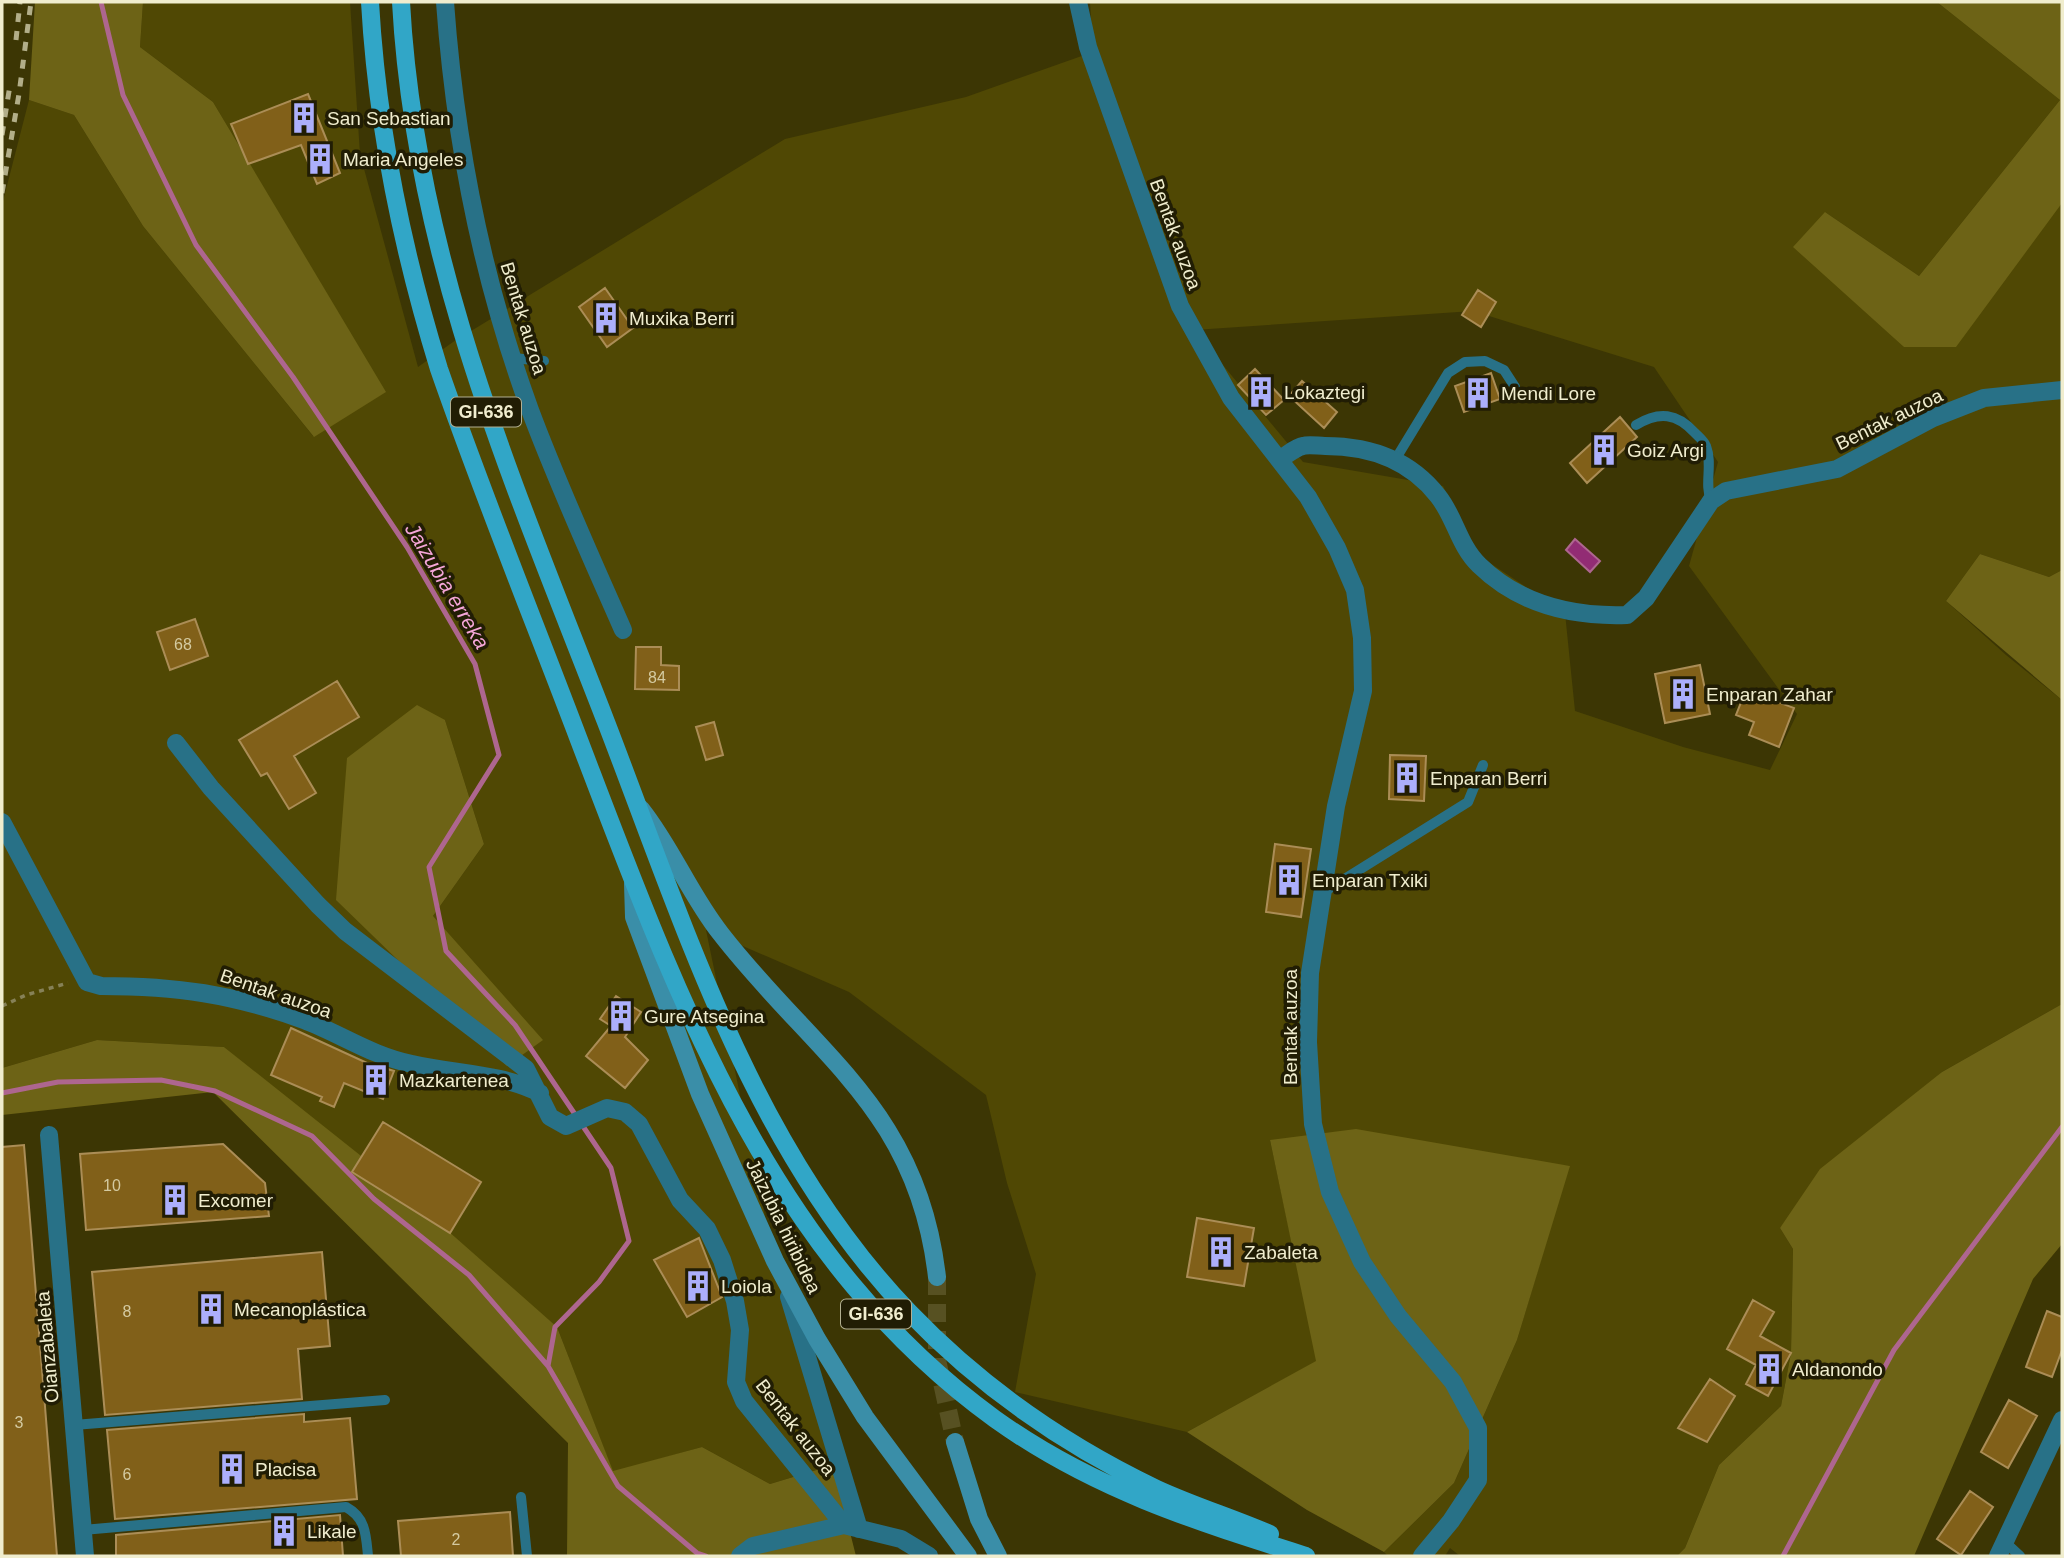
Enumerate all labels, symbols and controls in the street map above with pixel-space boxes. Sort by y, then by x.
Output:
building icon: San Sebastian [287,101,321,135]
place label: San Sebastian [327,108,451,129]
building icon: Maria Angeles [303,142,337,176]
place label: Maria Angeles [343,149,463,170]
street label: Bentak auzoa [1146,176,1205,293]
street label: Bentak auzoa [496,260,551,377]
building icon: Muxika Berri [589,301,623,335]
place label: Muxika Berri [629,308,735,329]
building icon: Lokaztegi [1244,375,1278,409]
building icon: Mendi Lore [1461,376,1495,410]
place label: Lokaztegi [1284,382,1365,403]
place label: Mendi Lore [1501,383,1596,404]
street label: Bentak auzoa [1832,384,1946,454]
road number: GI-636 [451,398,521,426]
building icon: Goiz Argi [1587,433,1621,467]
place label: Goiz Argi [1627,440,1704,461]
water label: Jaizubia erreka [400,518,494,653]
house number: 68 [174,636,192,653]
house number: 84 [648,669,666,686]
building icon: Enparan Zahar [1666,677,1700,711]
place label: Enparan Zahar [1706,684,1833,705]
building icon: Enparan Berri [1390,761,1424,795]
place label: Enparan Berri [1430,768,1547,789]
building icon: Enparan Txiki [1272,863,1306,897]
place label: Enparan Txiki [1312,870,1428,891]
street label: Bentak auzoa [217,965,335,1022]
street label: Bentak auzoa [1280,968,1301,1085]
building icon: Gure Atsegina [604,999,638,1033]
place label: Gure Atsegina [644,1006,765,1027]
building icon: Mazkartenea [359,1063,393,1097]
place label: Mazkartenea [399,1070,509,1091]
street label: Jaizubia hiribidea [742,1156,825,1297]
house number: 10 [103,1177,121,1194]
building icon: Excomer [158,1183,192,1217]
place label: Excomer [198,1190,274,1211]
building icon: Zabaleta [1204,1235,1238,1269]
place label: Zabaleta [1244,1242,1318,1263]
building icon: Loiola [681,1269,715,1303]
place label: Loiola [721,1276,772,1297]
street label: Oianzabaleta [32,1290,63,1404]
building icon: Mecanoplástica [194,1292,228,1326]
place label: Mecanoplástica [234,1299,366,1320]
road number: GI-636 [841,1300,911,1329]
house number: 8 [123,1303,132,1320]
building icon: Aldanondo [1752,1352,1786,1386]
place label: Aldanondo [1792,1359,1883,1380]
street label: Bentak auzoa [752,1375,840,1480]
house number: 3 [15,1414,24,1431]
building icon: Placisa [215,1452,249,1486]
place label: Placisa [255,1459,317,1480]
house number: 6 [123,1466,132,1483]
building icon: Likale [267,1514,301,1548]
place label: Likale [307,1521,357,1542]
house number: 2 [452,1531,461,1548]

